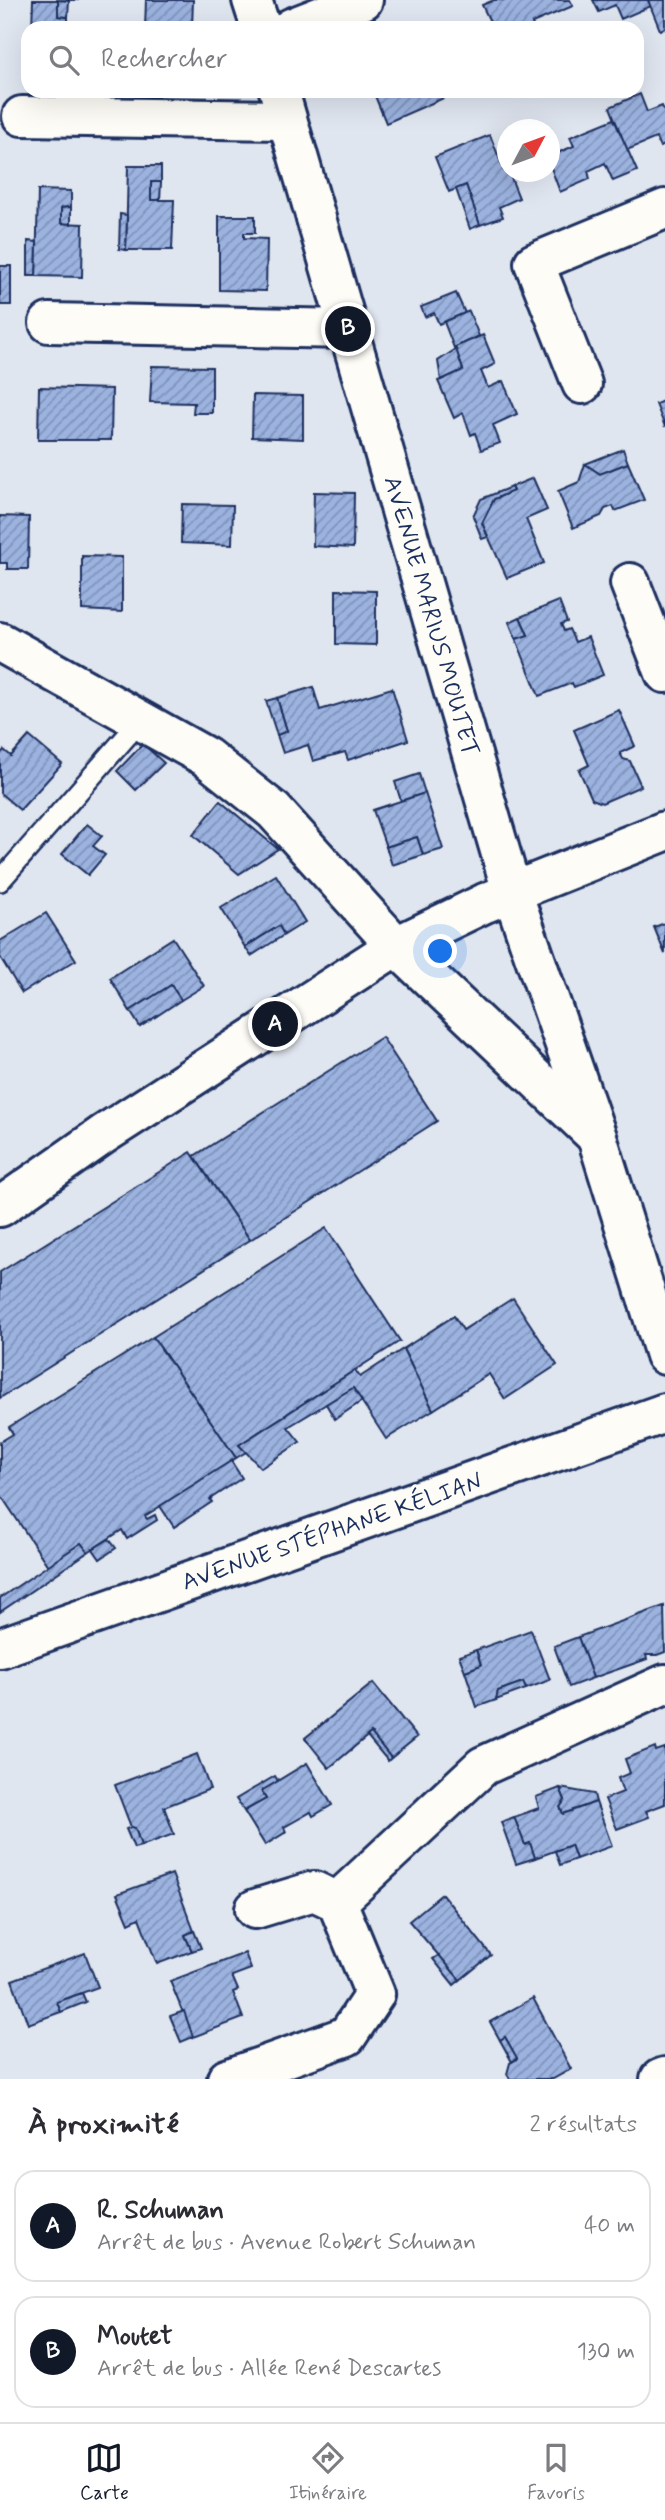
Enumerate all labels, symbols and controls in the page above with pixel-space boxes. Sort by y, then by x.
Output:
search box [21,21,644,98]
icon: search [45,41,83,79]
text: Rechercher [101,43,227,77]
north arrow [497,119,560,182]
pin: B [325,303,371,355]
street label: AVENUE MARIUS MOUTET [376,473,485,760]
your location [423,934,457,968]
pin: A [252,998,298,1050]
street label: AVENUE STÉPHANE KÉLIAN [177,1464,487,1599]
text: À proximité [28,2105,179,2144]
text: 2 résultats [529,2110,637,2140]
text: R. Schuman [97,2194,224,2228]
text: A [45,2211,61,2241]
text: 40 m [584,2211,635,2241]
text: Arrêt de bus · Avenue Robert Schuman [97,2228,476,2258]
text: Moutet [97,2320,173,2354]
text: B [46,2337,60,2367]
text: 130 m [577,2337,635,2367]
text: Arrêt de bus · Allée René Descartes [97,2354,441,2384]
tab: Carte [80,2439,129,2506]
tab: Itinéraire [289,2439,367,2506]
tab: Favoris [527,2439,585,2506]

